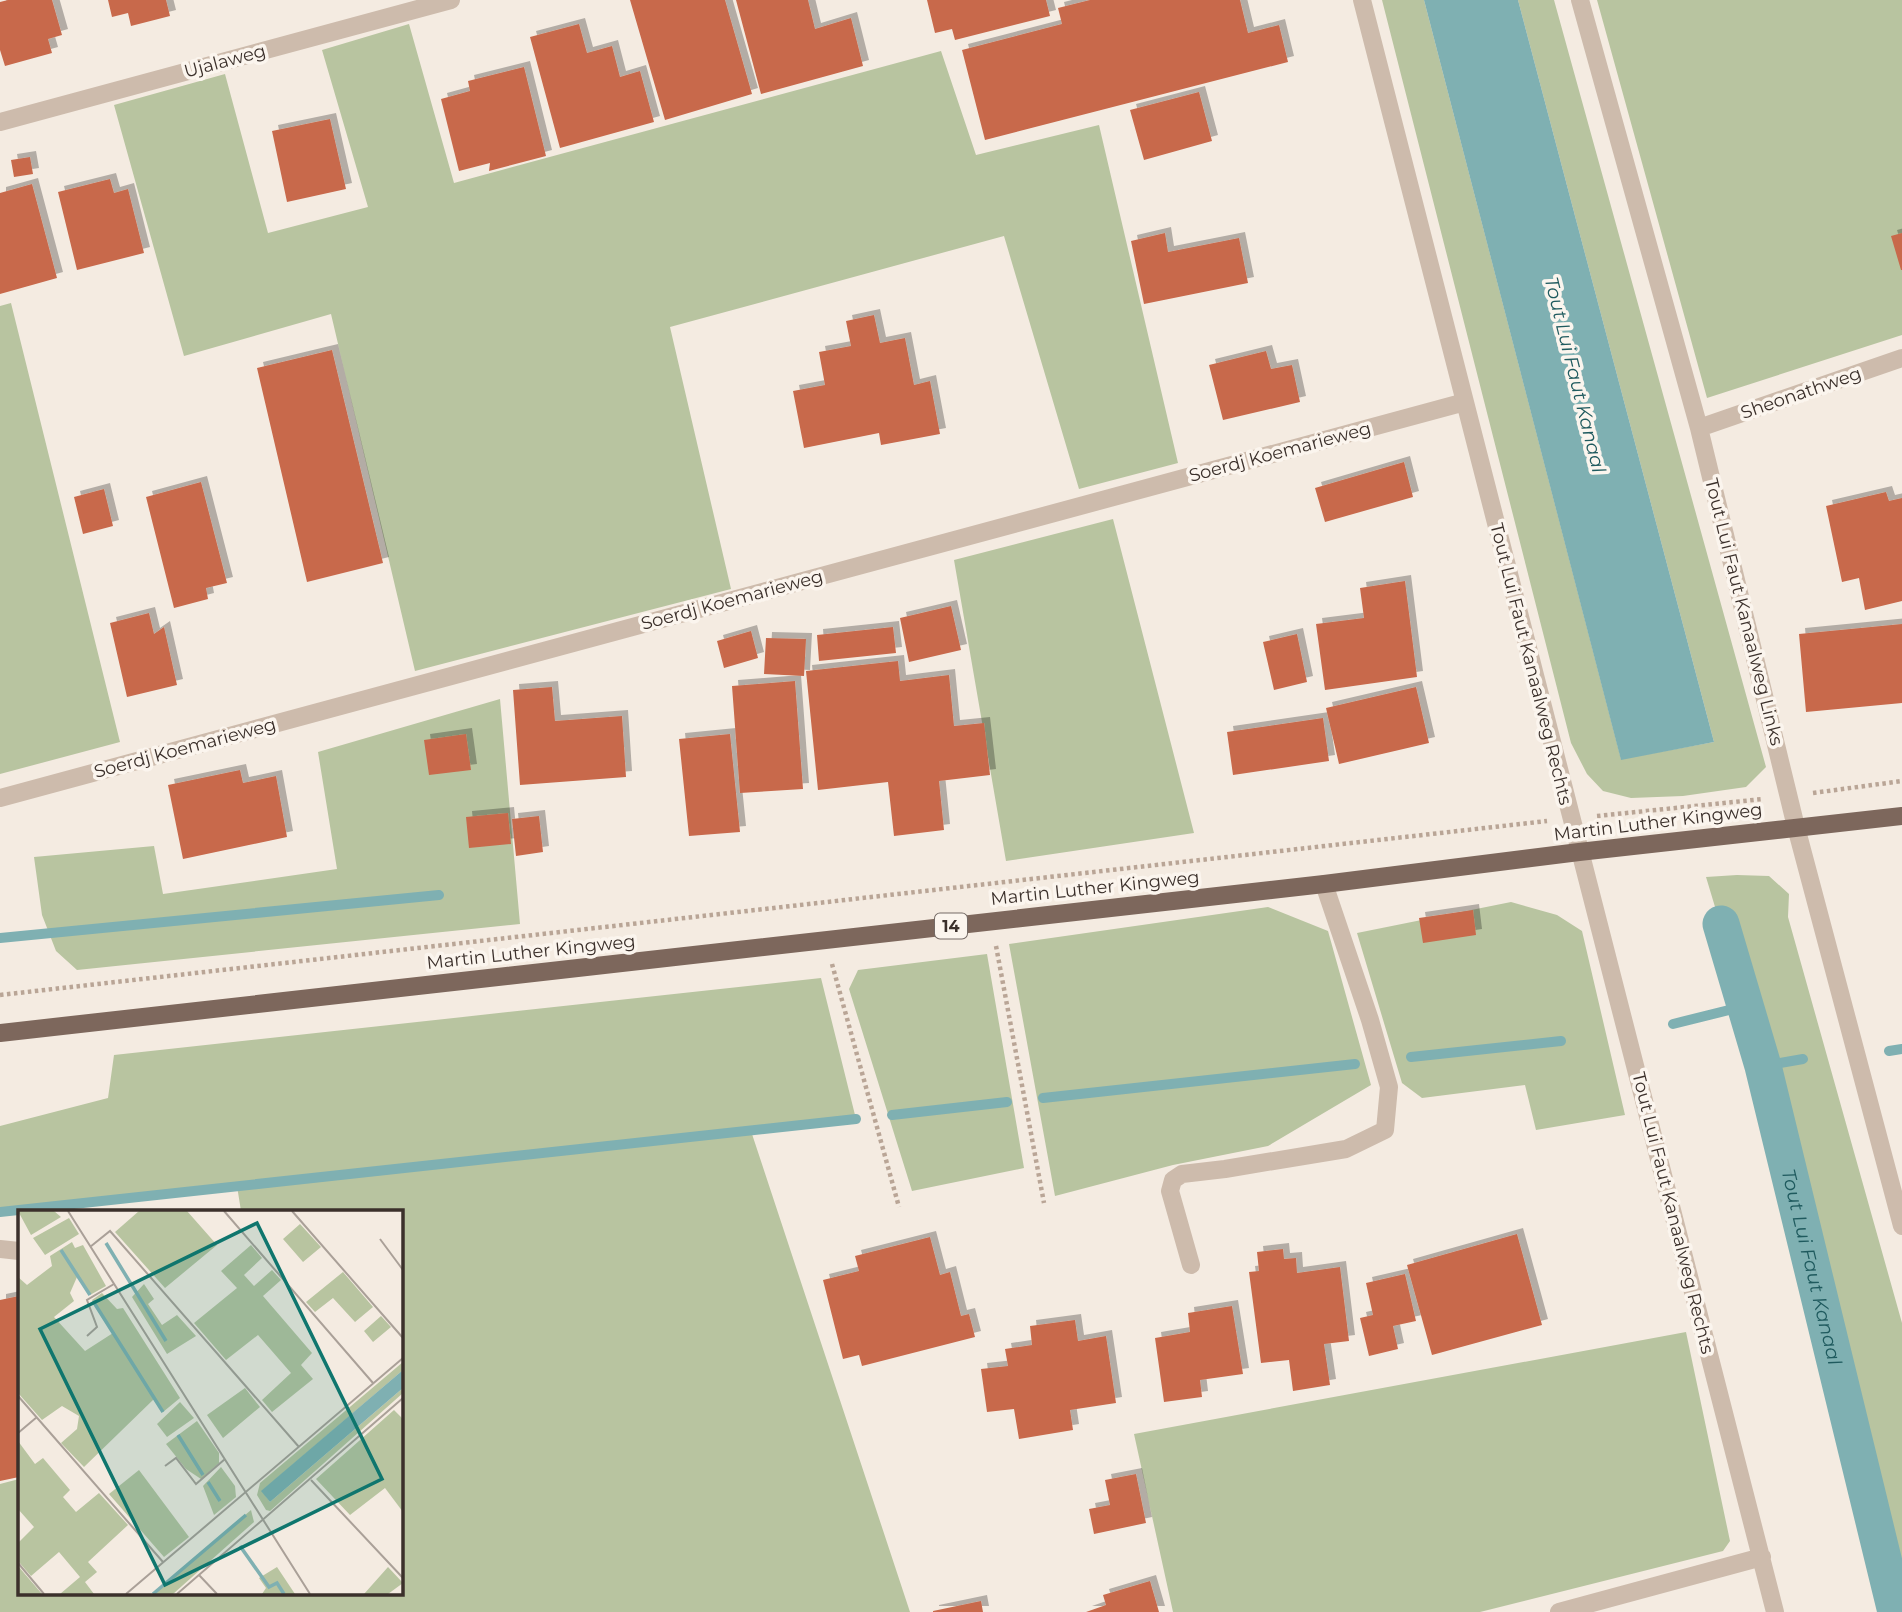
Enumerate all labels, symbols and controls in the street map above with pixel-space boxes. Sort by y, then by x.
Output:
street label: Ujalaweg [182,40,268,82]
water label: Tout Lui Faut Kanaal [1540,275,1611,476]
street label: Sheonathweg [1738,362,1864,424]
street label: Soerdj Koemarieweg [1187,417,1373,487]
street label: Tout Lui Faut Kanaalweg Links [1700,476,1788,748]
street label: Tout Lui Faut Kanaalweg Rechts [1485,521,1577,807]
street label: Soerdj Koemarieweg [639,565,825,635]
street label: Soerdj Koemarieweg [92,713,278,783]
street label: Martin Luther Kingweg [1552,798,1764,846]
street label: Martin Luther Kingweg [989,866,1201,910]
road number: 14 [935,914,967,938]
street label: Martin Luther Kingweg [425,930,637,974]
street label: Tout Lui Faut Kanaalweg Rechts [1627,1070,1719,1356]
water label: Tout Lui Faut Kanaal [1777,1167,1847,1368]
inset map [18,1210,402,1594]

